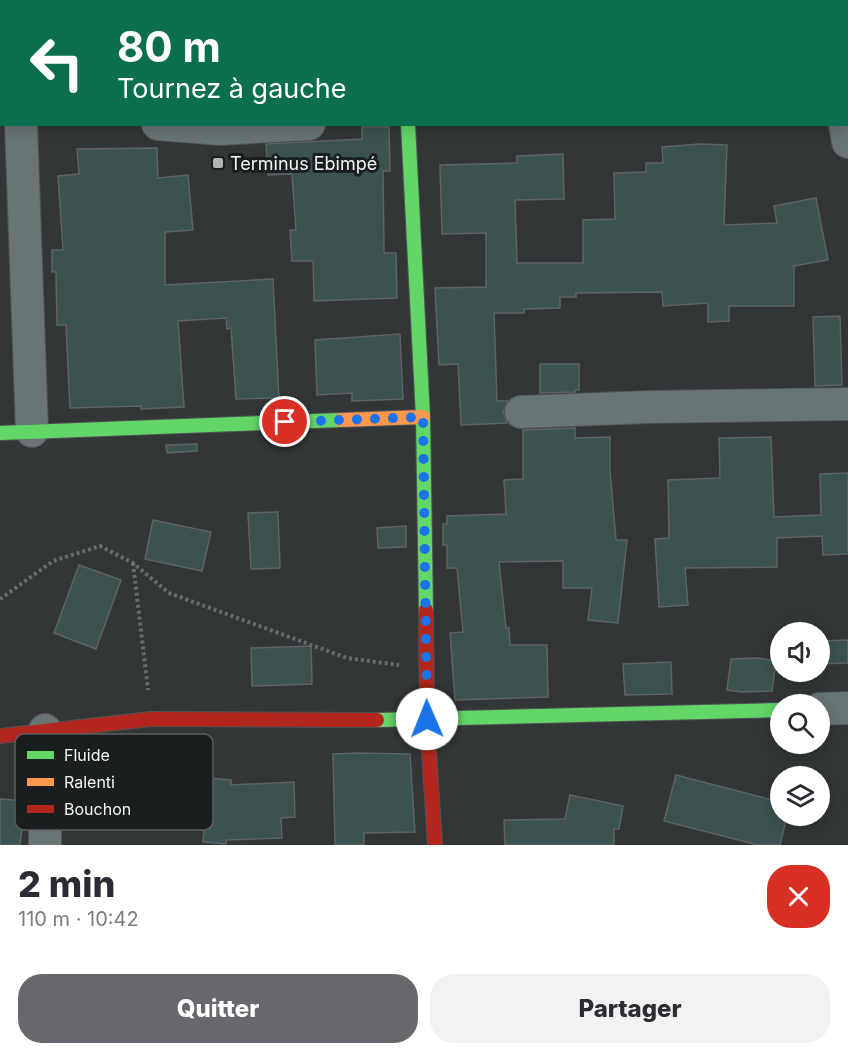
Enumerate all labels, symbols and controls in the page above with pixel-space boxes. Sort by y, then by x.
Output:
text: 80 m [117,21,221,72]
icon: left [18,24,96,102]
text: Tournez à gauche [117,72,346,105]
place label: Terminus Ebimpé [230,153,377,174]
marker: Terminus Ebimpé [211,156,225,170]
pin [259,396,310,447]
icon: arrive [268,405,301,438]
map controls [770,622,830,826]
button: sound [770,622,830,682]
position arrow [395,687,459,751]
button: search [770,694,830,754]
legend [15,734,213,830]
text: Fluide [64,745,110,765]
button: layers [770,766,830,826]
text: Ralenti [64,772,115,792]
text: Bouchon [64,799,131,819]
text: 2 min [18,862,115,906]
button: close [767,865,830,928]
text: 110 m · 10:42 [18,907,139,931]
button: Quitter [18,974,418,1043]
button: Partager [430,974,830,1043]

